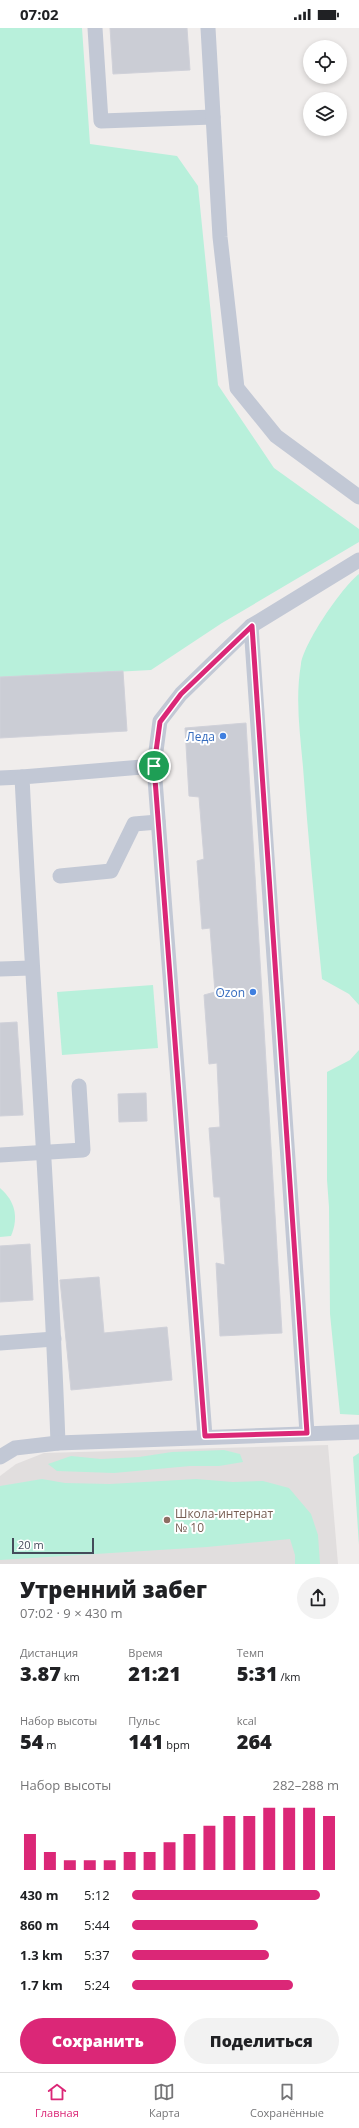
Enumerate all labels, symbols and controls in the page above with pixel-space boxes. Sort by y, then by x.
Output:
text: 07:02 [20,4,59,24]
map controls [303,40,347,136]
button: locate [303,40,347,84]
button: layers [303,92,347,136]
place label: Леда [186,728,215,745]
marker: Леда [218,731,228,741]
pin [137,749,171,783]
icon: arrive [143,755,165,777]
place label: Ozon [215,984,245,1001]
marker: Ozon [248,987,258,997]
place label: Школа-интернат № 10 [175,1505,273,1536]
marker: Школа-интернат № 10 [162,1515,172,1525]
scale bar [12,1536,94,1555]
text: 20 m [18,1537,44,1552]
text: Утренний забег [20,1574,207,1604]
button: share [297,1577,339,1619]
text: 07:02 · 9 × 430 m [20,1604,123,1622]
text: Дистанция [20,1645,78,1660]
text: Время [128,1645,163,1660]
text: Темп [237,1645,264,1660]
text: 3.87 [20,1660,61,1687]
text: 21:21 [128,1660,181,1687]
text: 5:31 [237,1660,278,1687]
text: km [61,1669,80,1684]
text: /km [278,1669,300,1684]
text: Набор высоты [20,1713,97,1728]
text: Пульс [128,1713,160,1728]
text: kcal [237,1713,257,1728]
text: 54 [20,1728,43,1755]
text: 141 [128,1728,163,1755]
text: 264 [237,1728,272,1755]
text: m [43,1737,56,1752]
text: bpm [163,1737,190,1752]
text: Набор высоты [20,1776,111,1794]
text: 282–288 m [272,1776,339,1794]
text: 430 m [20,1886,58,1904]
text: 5:12 [84,1886,110,1904]
text: 860 m [20,1916,58,1934]
text: 5:44 [84,1916,110,1934]
text: 1.3 km [20,1946,63,1964]
text: 5:37 [84,1946,110,1964]
text: 1.7 km [20,1976,63,1994]
text: 5:24 [84,1976,110,1994]
button: Сохранить [20,2018,176,2064]
button: Поделиться [184,2018,339,2064]
tab: Главная [35,2081,79,2120]
tab: Карта [149,2081,180,2120]
tab: Сохранённые [250,2081,324,2120]

